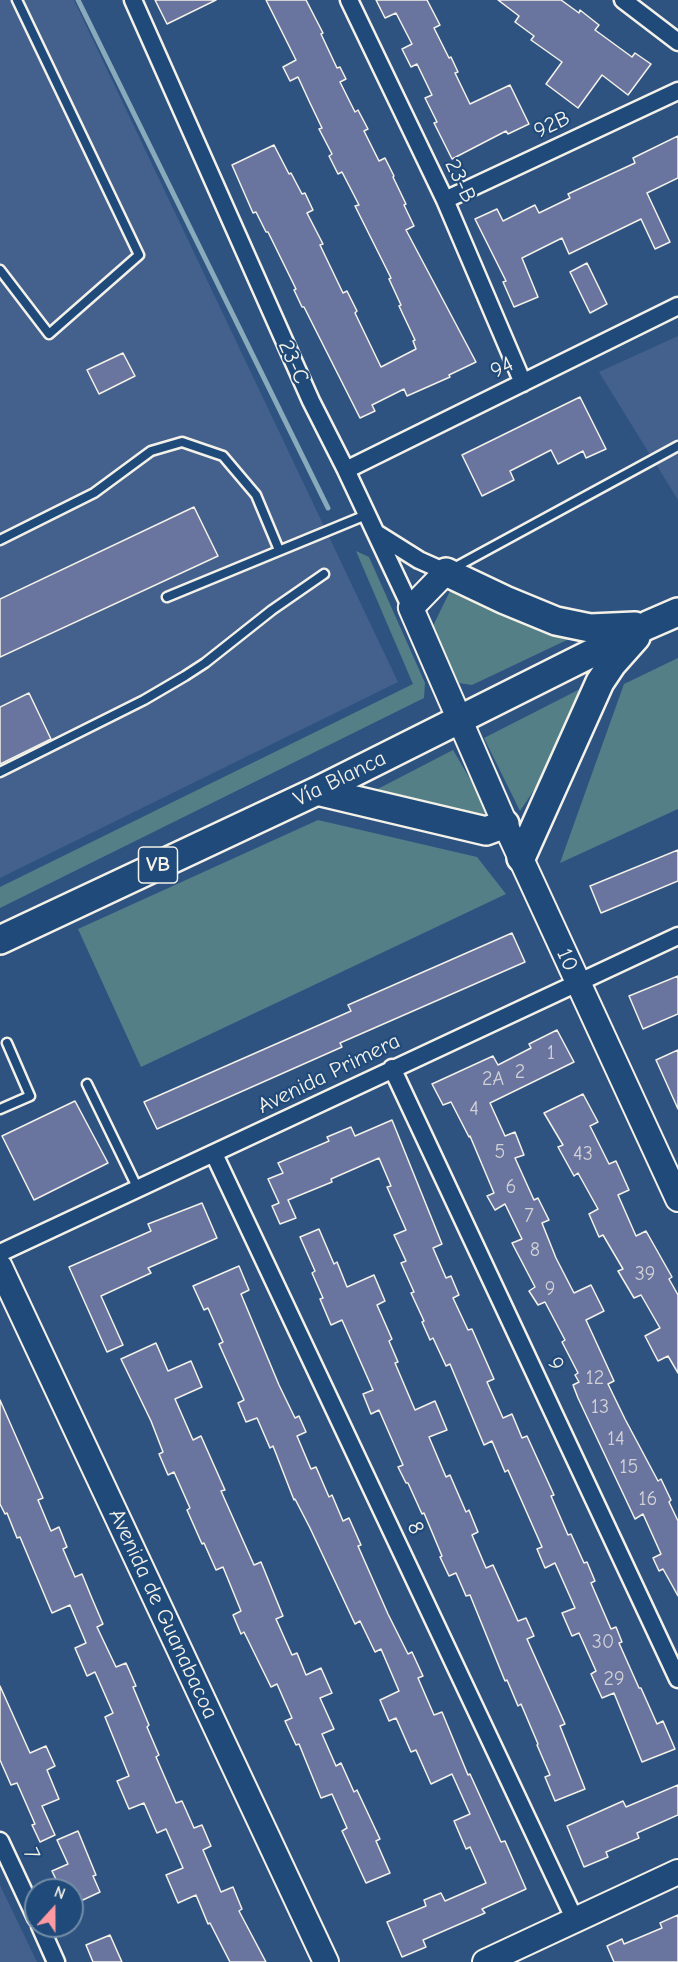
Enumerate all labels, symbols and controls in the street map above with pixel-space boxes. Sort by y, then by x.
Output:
street label: 92B [530,105,574,145]
street label: 23-B [439,155,481,207]
street label: 23-C [272,336,314,388]
street label: 94 [486,351,518,385]
street label: Vía Blanca [290,745,390,813]
road number: VB [138,847,178,883]
street label: 10 [550,945,584,975]
street label: Avenida Primera [254,1028,404,1120]
house number: 1 [547,1041,555,1065]
house number: 2 [515,1060,525,1084]
house number: 2A [482,1067,504,1091]
house number: 4 [469,1097,479,1121]
house number: 5 [495,1140,505,1164]
house number: 43 [573,1142,593,1166]
house number: 6 [506,1175,516,1199]
house number: 7 [524,1204,534,1228]
house number: 8 [530,1238,540,1262]
house number: 39 [635,1262,655,1286]
house number: 9 [545,1277,555,1301]
street label: 9 [541,1353,569,1375]
house number: 12 [586,1366,604,1390]
house number: 13 [591,1395,609,1419]
house number: 14 [607,1427,625,1451]
house number: 15 [620,1455,638,1479]
house number: 16 [639,1487,657,1511]
street label: Avenida de Guanabacoa [103,1505,223,1723]
street label: 8 [401,1517,429,1539]
house number: 30 [592,1630,614,1654]
house number: 29 [603,1667,625,1691]
street label: 7 [17,1844,45,1864]
north arrow [24,1878,84,1938]
text: N [52,1883,68,1903]

